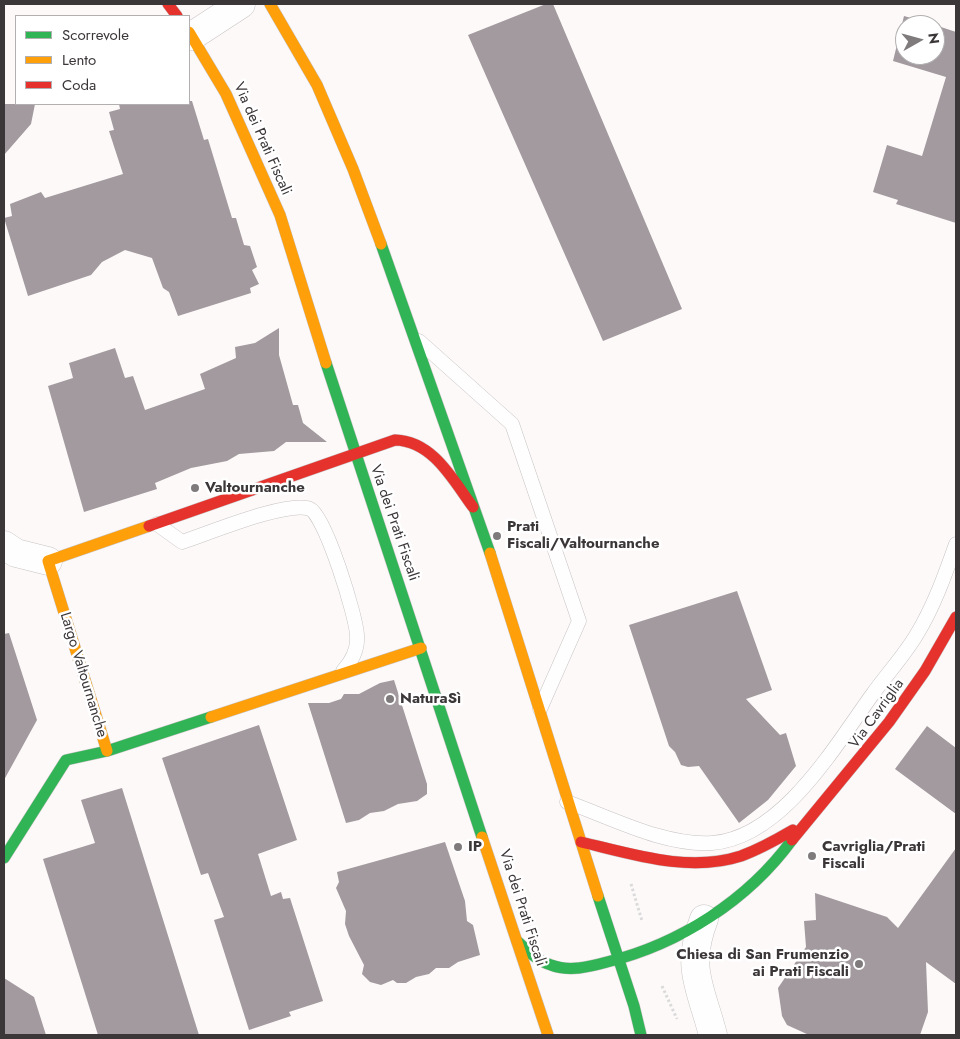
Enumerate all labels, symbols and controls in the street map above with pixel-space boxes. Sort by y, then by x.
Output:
legend [15,15,190,105]
north arrow [895,15,945,65]
text: Scorrevole [62,24,129,46]
text: N [923,32,944,45]
text: Lento [62,49,96,71]
text: Coda [62,74,96,96]
street label: Via dei Prati Fiscali [229,80,295,198]
street label: Via dei Prati Fiscali [366,463,422,583]
place label: Valtournanche [205,479,305,497]
marker: Valtournanche [189,482,201,494]
place label: Prati Fiscali/Valtournanche [507,518,659,553]
marker: Prati Fiscali/Valtournanche [491,530,503,542]
street label: Largo Valtournanche [55,610,111,740]
street label: Via Cavriglia [846,676,908,752]
place label: NaturaSì [400,690,461,708]
marker: NaturaSì [384,693,396,705]
place label: IP [468,838,482,856]
place label: Cavriglia/Prati Fiscali [822,838,925,873]
marker: IP [452,841,464,853]
street label: Via dei Prati Fiscali [495,847,549,969]
marker: Cavriglia/Prati Fiscali [806,850,818,862]
place label: Chiesa di San Frumenzio ai Prati Fiscali [676,946,849,981]
marker: Chiesa di San Frumenzio ai Prati Fiscali [853,958,865,970]

